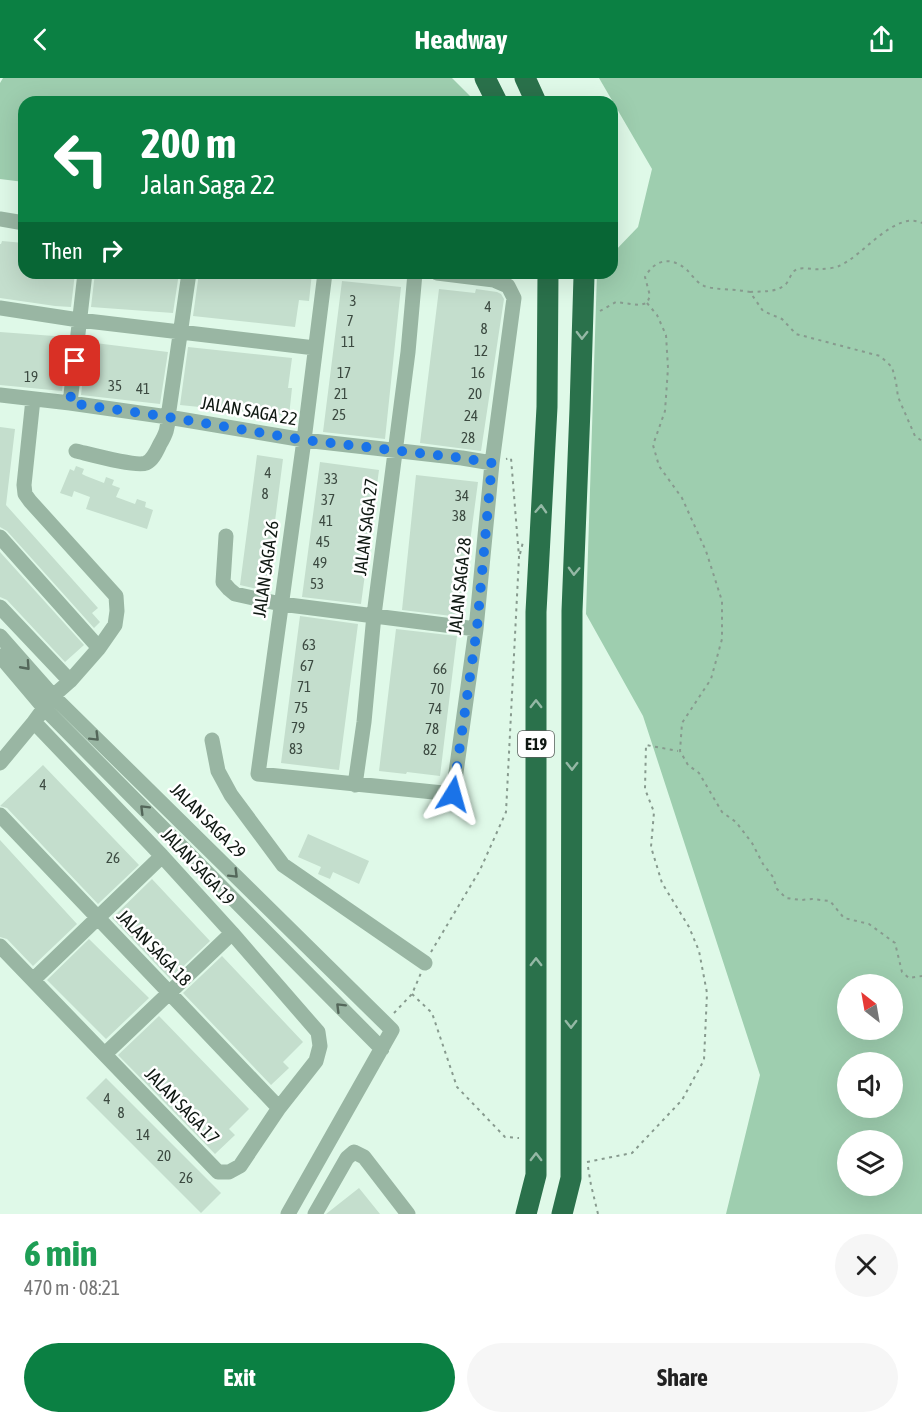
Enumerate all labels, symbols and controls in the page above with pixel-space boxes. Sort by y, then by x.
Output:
icon: back [24,23,57,56]
icon: share [865,23,898,56]
text: Headway [415,24,507,55]
text: 200 m [141,119,236,167]
icon: left [42,120,120,198]
text: Jalan Saga 22 [141,169,275,200]
icon: right [95,234,128,267]
text: Then [42,238,83,264]
house number: 3 [349,292,357,309]
house number: 4 [484,298,492,315]
house number: 7 [346,312,354,329]
house number: 8 [480,320,488,337]
one-way arrow [576,330,588,339]
house number: 11 [341,333,355,350]
pin [49,335,100,386]
house number: 12 [474,342,488,359]
icon: arrive [58,344,91,377]
house number: 17 [337,364,351,381]
house number: 16 [471,364,485,381]
house number: 19 [24,368,38,385]
house number: 35 [108,377,122,394]
house number: 41 [136,380,150,397]
house number: 21 [334,385,348,402]
house number: 20 [468,385,482,402]
street label: JALAN SAGA 22 [199,392,299,429]
house number: 25 [332,406,346,423]
house number: 24 [464,407,478,424]
house number: 28 [461,429,475,446]
house number: 4 [264,464,272,481]
house number: 33 [324,470,338,487]
street label: JALAN SAGA 27 [349,477,382,577]
house number: 8 [261,485,269,502]
house number: 34 [455,487,469,504]
house number: 37 [321,491,335,508]
one-way arrow [535,504,548,513]
house number: 38 [452,507,466,524]
house number: 41 [319,512,333,529]
street label: JALAN SAGA 26 [248,519,283,619]
house number: 45 [316,533,330,550]
street label: JALAN SAGA 28 [444,536,475,636]
house number: 49 [313,554,327,571]
one-way arrow [567,567,580,576]
house number: 53 [310,575,324,592]
house number: 63 [302,636,316,653]
house number: 67 [300,657,314,674]
one-way arrow [19,659,30,670]
house number: 66 [433,660,447,677]
house number: 71 [297,678,311,695]
house number: 70 [430,680,444,697]
house number: 75 [294,699,308,716]
one-way arrow [530,699,542,708]
house number: 74 [428,700,442,717]
house number: 79 [291,719,305,736]
house number: 78 [425,720,439,737]
one-way arrow [88,730,98,741]
road number: E19 [518,731,554,757]
house number: 83 [289,740,303,757]
house number: 82 [423,741,437,758]
position arrow [421,762,485,826]
one-way arrow [566,762,578,771]
house number: 4 [39,776,47,793]
street label: JALAN SAGA 29 [166,779,250,863]
one-way arrow [141,805,152,816]
street label: JALAN SAGA 19 [157,824,239,910]
house number: 26 [106,849,120,866]
one-way arrow [226,866,237,877]
street label: JALAN SAGA 18 [113,905,196,990]
one-way arrow [530,957,542,966]
north arrow [837,974,903,1040]
map controls [837,974,903,1196]
one-way arrow [337,1004,348,1015]
one-way arrow [565,1020,577,1029]
button: sound [837,1052,903,1118]
street label: JALAN SAGA 17 [141,1063,224,1148]
house number: 4 [103,1090,111,1107]
house number: 8 [117,1104,125,1121]
house number: 14 [136,1126,150,1143]
button: layers [837,1130,903,1196]
house number: 20 [157,1147,171,1164]
one-way arrow [530,1152,542,1161]
house number: 26 [179,1169,193,1186]
text: 6 min [24,1232,98,1274]
button: close [835,1234,898,1297]
text: 470 m · 08:21 [24,1276,120,1299]
button: Exit [24,1343,455,1412]
button: Share [467,1343,898,1412]

